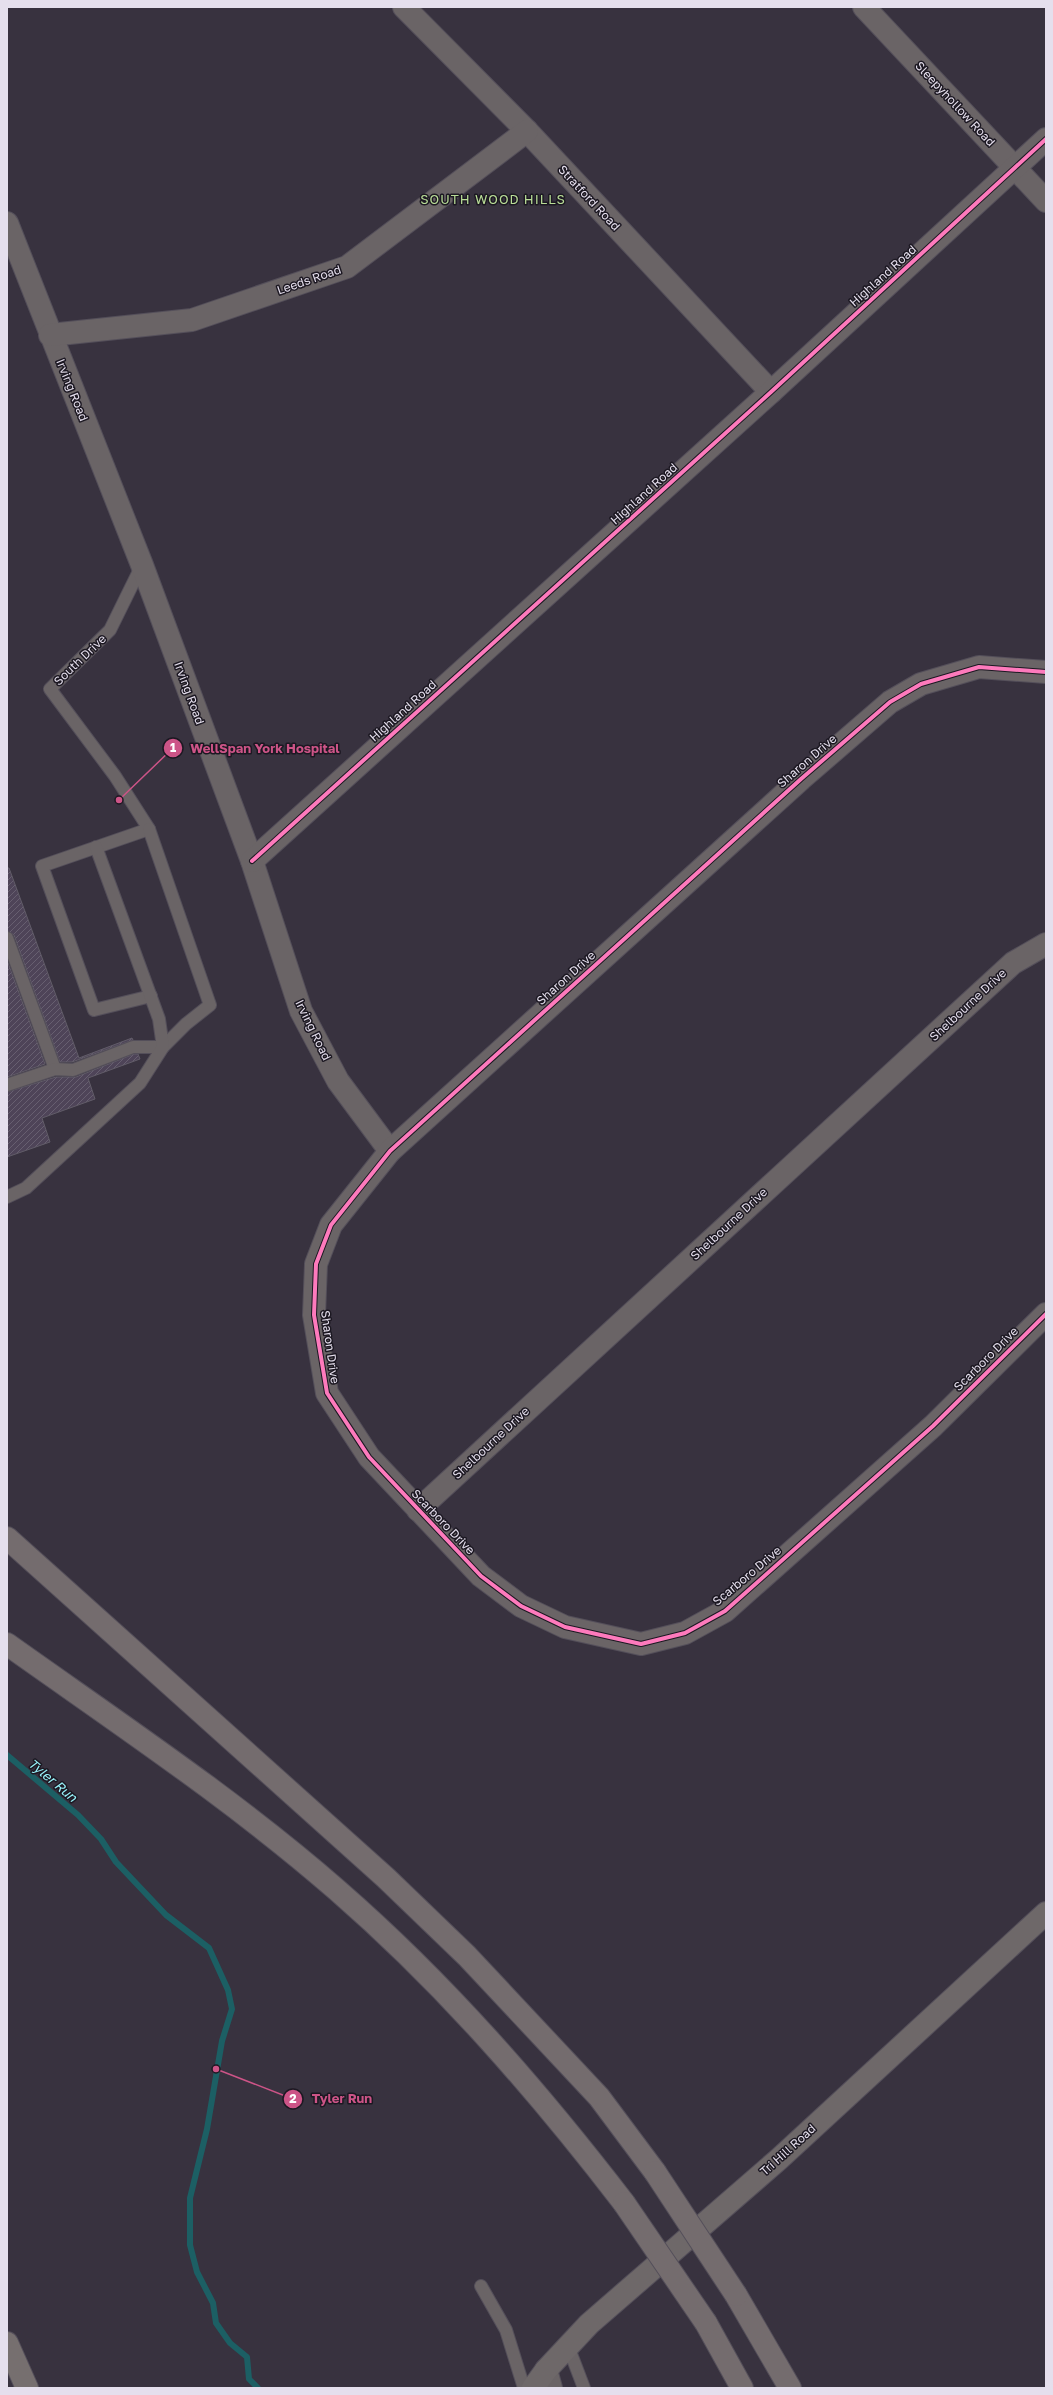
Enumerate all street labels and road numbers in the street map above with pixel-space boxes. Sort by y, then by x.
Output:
street label: Sleepyhollow Road [912,58,999,149]
street label: Stratford Road [555,162,624,234]
street label: Highland Road [846,242,919,310]
street label: Leeds Road [275,262,343,297]
street label: Irving Road [53,356,92,423]
street label: Highland Road [607,460,680,528]
street label: South Drive [50,631,109,688]
street label: Irving Road [171,659,208,726]
street label: Highland Road [366,677,439,745]
street label: Sharon Drive [774,731,839,790]
street label: Sharon Drive [533,947,598,1008]
street label: Shelbourne Drive [926,965,1009,1044]
street label: Irving Road [292,997,335,1063]
street label: Shelbourne Drive [687,1184,770,1263]
street label: Sharon Drive [318,1309,343,1385]
street label: Scarboro Drive [950,1323,1021,1394]
street label: Shelbourne Drive [449,1403,532,1482]
street label: Scarboro Drive [409,1486,478,1557]
street label: Scarboro Drive [709,1543,784,1609]
street label: Tri Hill Road [757,2121,819,2179]

